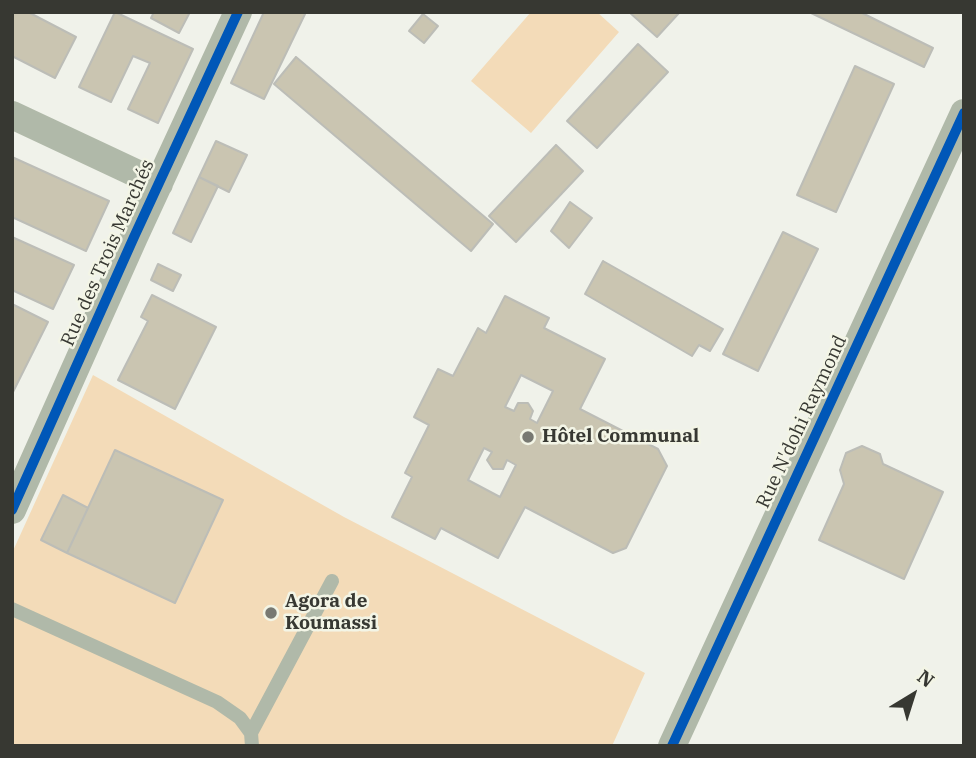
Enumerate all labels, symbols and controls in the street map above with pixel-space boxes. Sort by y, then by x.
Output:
street label: Rue des Trois Marchés [57,156,159,350]
street label: Rue N'dohi Raymond [752,332,852,512]
place label: Hôtel Communal [542,426,699,448]
marker: Hôtel Communal [520,429,536,445]
place label: Agora de Koumassi [285,591,377,635]
marker: Agora de Koumassi [263,605,279,621]
north arrow [878,660,948,730]
text: N [913,664,939,693]

